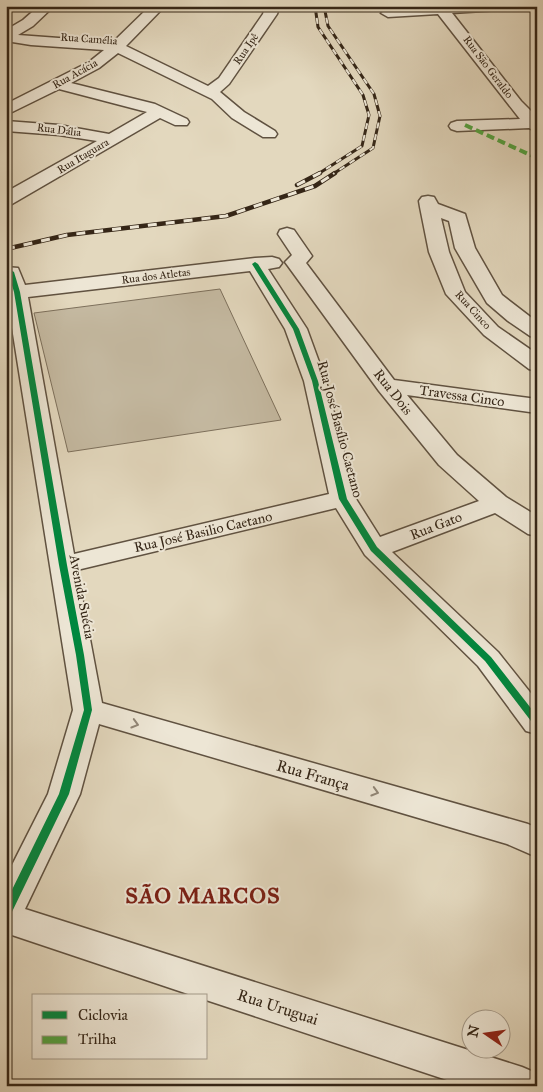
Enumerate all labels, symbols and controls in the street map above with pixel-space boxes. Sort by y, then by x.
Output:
street label: Rua Camélia [60,31,118,47]
street label: Rua Ipê [231,31,262,67]
street label: Rua São Geraldo [460,33,516,101]
street label: Rua Acácia [50,56,100,92]
street label: Rua Dália [36,121,82,139]
street label: Rua Itaguara [55,135,112,177]
street label: Rua dos Atletas [121,265,191,287]
street label: Rua Cinco [452,288,494,332]
street label: Rua José Basílio Caetano [313,359,367,500]
street label: Rua Dois [370,366,416,418]
street label: Travessa Cinco [418,382,506,410]
street label: Rua José Basilio Caetano [132,508,274,557]
street label: Rua Gato [408,508,464,544]
street label: Avenida Suécia [65,552,99,641]
one-way arrow [130,718,138,728]
street label: Rua França [274,756,352,795]
one-way arrow [371,787,379,797]
district label: SÃO MARCOS [125,882,281,909]
street label: Rua Uruguai [235,985,321,1030]
legend [32,994,208,1060]
text: Ciclovia [78,1006,129,1024]
north arrow [460,1010,510,1060]
text: N [464,1023,483,1039]
text: Trilha [78,1030,117,1048]

